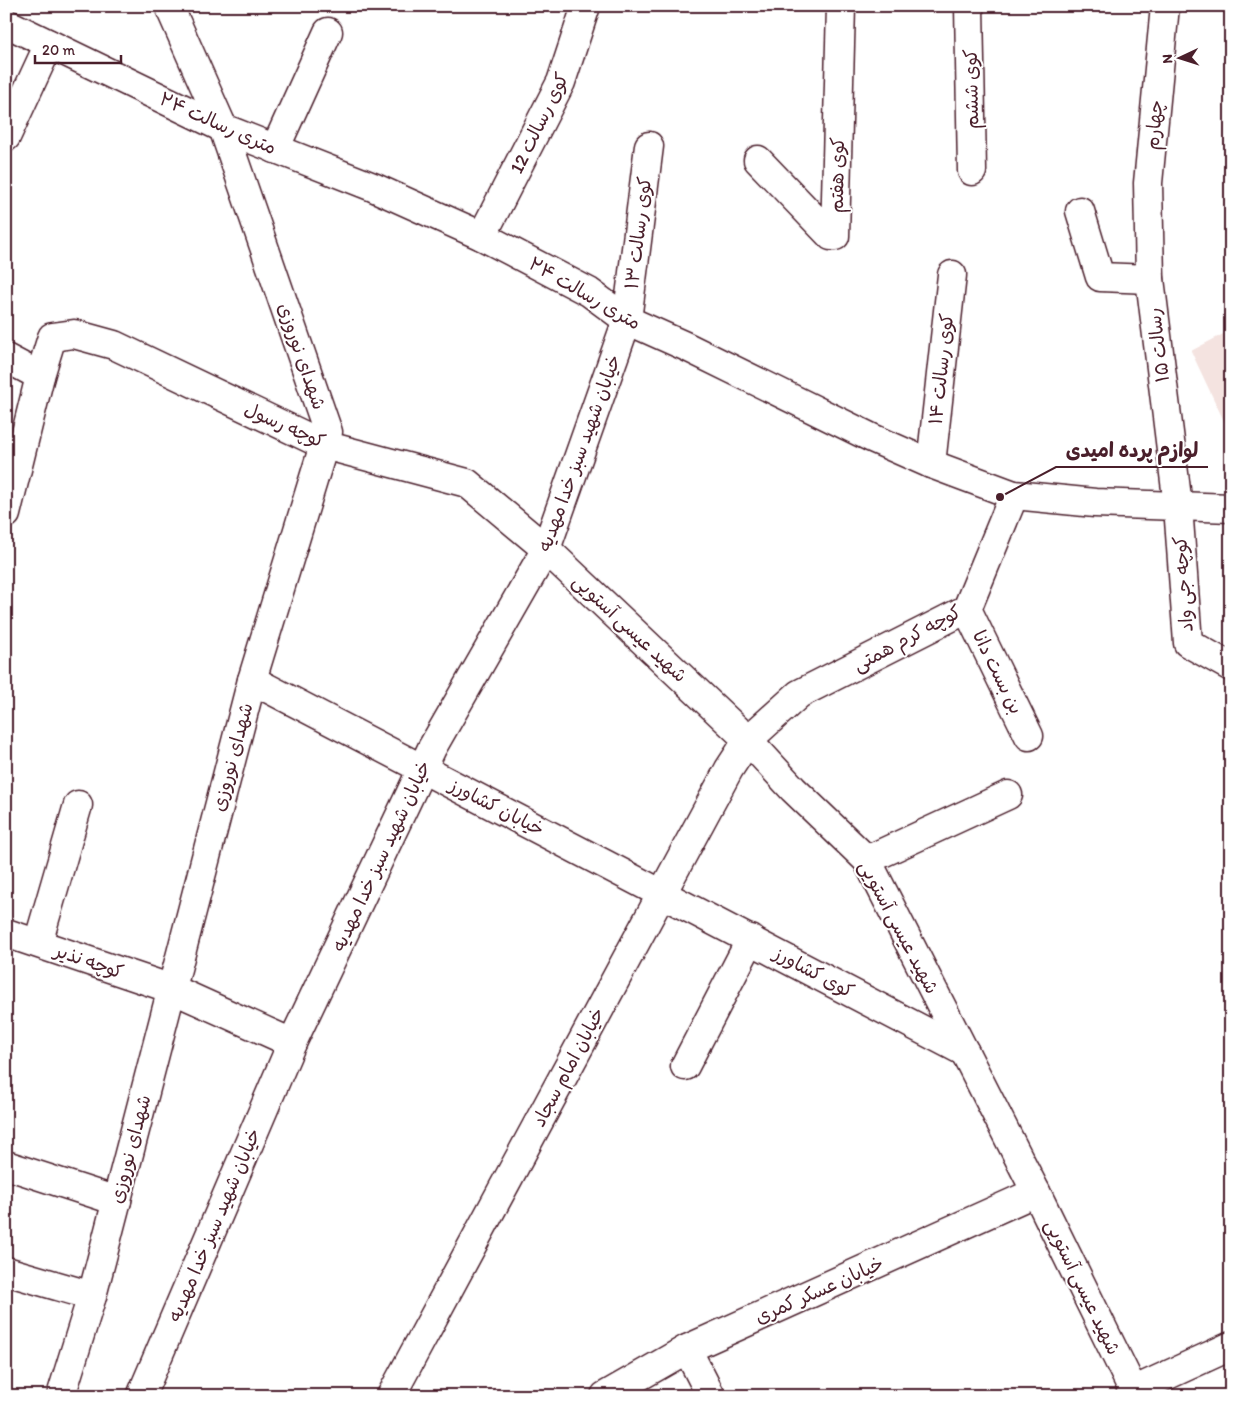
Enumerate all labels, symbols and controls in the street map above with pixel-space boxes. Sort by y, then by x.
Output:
scale bar [35,32,121,64]
north arrow [1154,32,1204,82]
text: 20 m [42,41,76,59]
street label: کوی ششم [959,49,986,129]
text: N [1159,54,1176,64]
street label: کوی رسالت 12 [505,69,573,177]
street label: ۲۴ متری رسالت [156,87,280,159]
street label: چهارم [1140,99,1171,151]
street label: کوی هفتم [825,137,852,213]
street label: کوی رسالت ۱۳ [620,175,656,291]
street label: ۲۴ متری رسالت [525,252,645,334]
street label: شهدای نوروزی [273,300,331,412]
street label: رسالت ۱۵ [1142,306,1174,384]
street label: کوی رسالت ۱۴ [924,312,958,426]
street label: خیابان شهید سبز خدا مهدیه [533,351,625,555]
street label: کوچه رسول [241,397,329,454]
callout: لوازم پرده امیدی [1056,432,1208,467]
text: لوازم پرده امیدی [1066,438,1198,465]
street label: کوچه جی واد [1168,535,1199,633]
street label: شهید عیسی آستویی [567,569,692,688]
street label: کوچه کرم همتی [849,600,967,679]
street label: بن بست دانا [968,626,1028,718]
street label: شهدای نوروزی [206,700,258,814]
street label: خیابان شهید سبز خدا مهدیه [327,757,435,955]
street label: خیابان کشاورز [444,772,548,841]
street label: شهید عیسی آستویی [853,856,944,998]
street label: کوچه نذیر [49,938,127,984]
street label: کوی کشاورز [768,940,858,1003]
street label: خیابان امام سجاد [527,1003,612,1132]
street label: شهدای نوروزی [104,1092,156,1206]
street label: خیابان شهید سبز خدا مهدیه [163,1125,265,1325]
street label: شهید عیسی آستویی [1039,1216,1126,1359]
street label: خیابان عسکر کمری [751,1251,887,1329]

